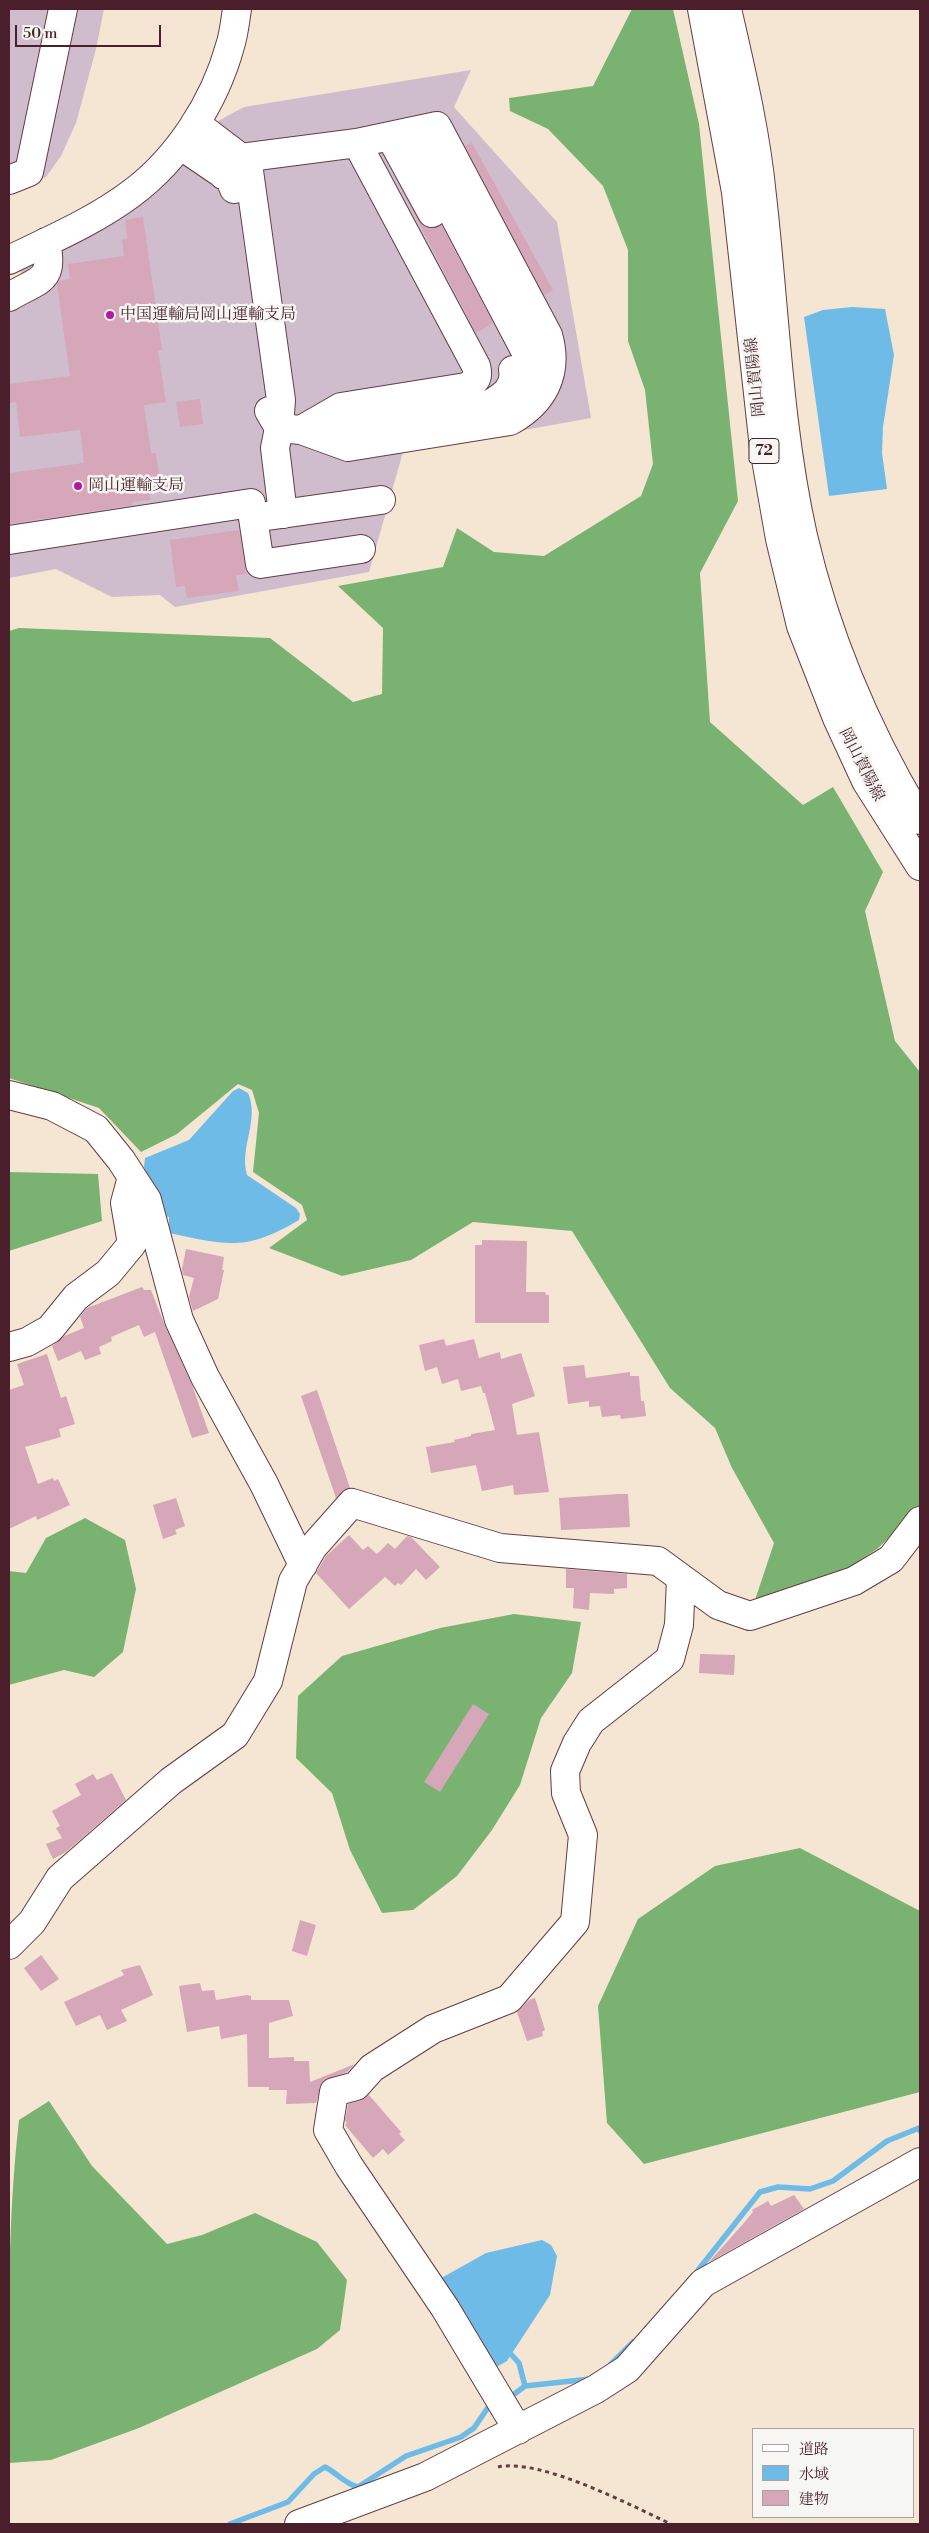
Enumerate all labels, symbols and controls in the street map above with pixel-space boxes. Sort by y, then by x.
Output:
scale bar [18,15,164,47]
text: 50 m [23,24,57,43]
place label: 中国運輸局岡山運輸支局 [120,305,296,325]
marker: 中国運輸局岡山運輸支局 [104,309,116,321]
street label: 岡山賀陽線 [742,336,770,418]
road number: 72 [749,438,779,464]
place label: 岡山運輸支局 [88,476,184,496]
marker: 岡山運輸支局 [72,480,84,492]
street label: 岡山賀陽線 [834,725,888,805]
legend [752,2428,914,2518]
text: 道路 [799,2440,829,2459]
text: 水域 [799,2465,829,2484]
text: 建物 [799,2490,829,2509]

